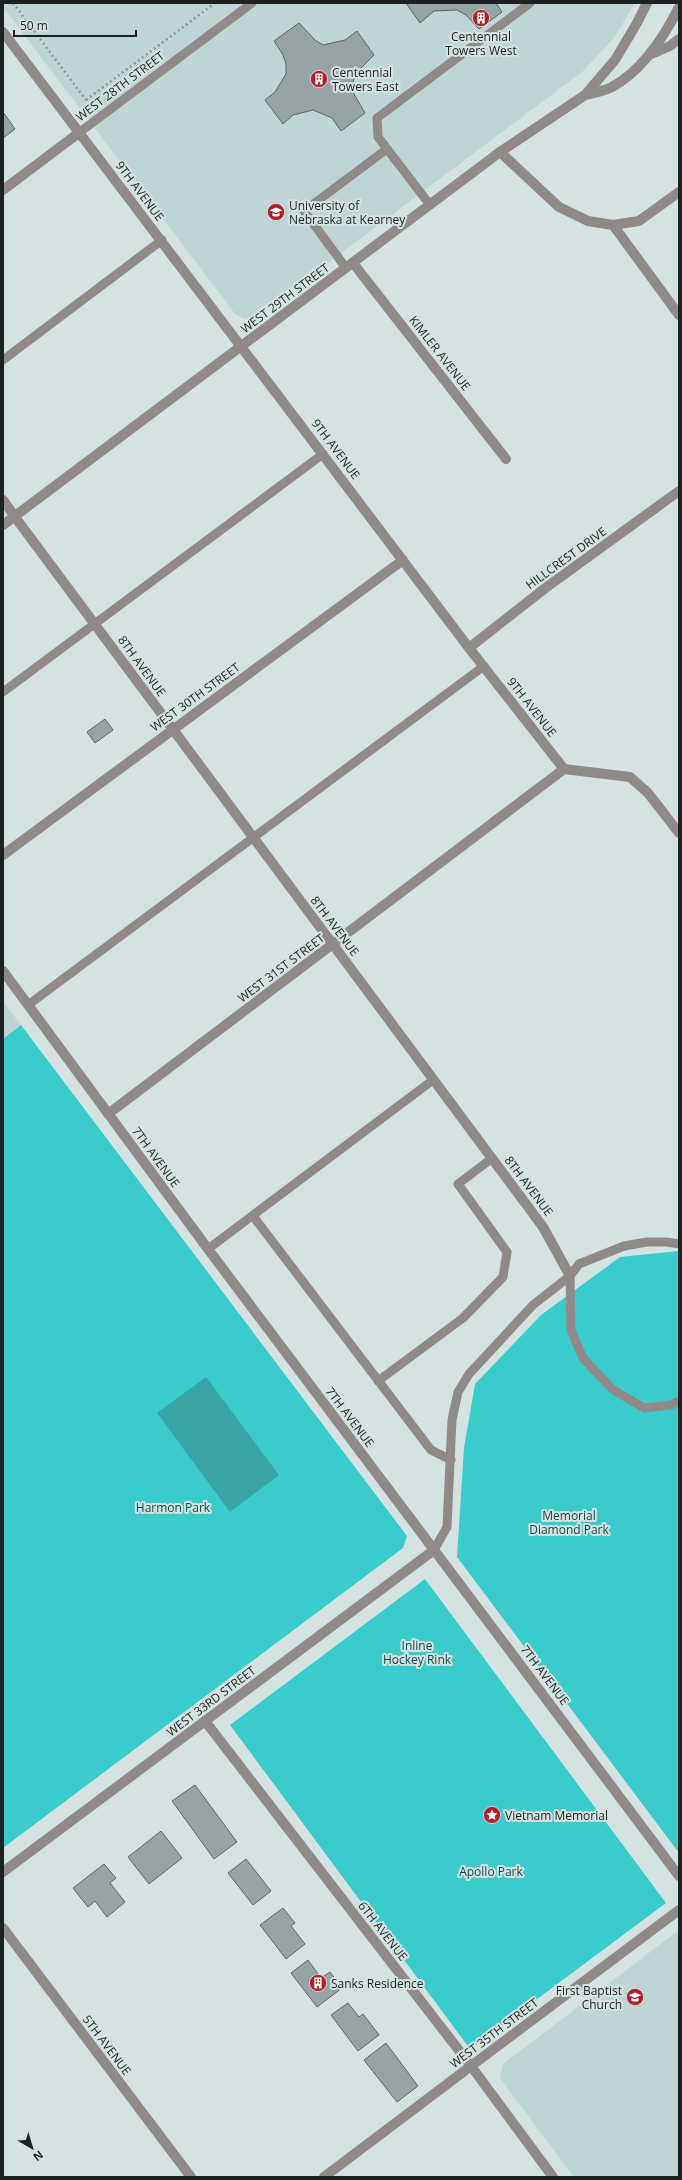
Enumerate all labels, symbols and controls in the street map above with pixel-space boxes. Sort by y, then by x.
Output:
building icon: Centennial Towers West [471,8,491,28]
scale bar [14,12,136,38]
text: 50 m [20,17,48,34]
place label: Centennial Towers West [445,28,517,59]
street label: WEST 28TH STREET [72,47,168,125]
place label: Centennial Towers East [332,64,399,95]
building icon: Centennial Towers East [309,69,329,89]
street label: 9TH AVENUE [112,157,168,225]
place label: University of Nebraska at Kearney [289,197,406,228]
school or university icon: University of Nebraska at Kearney [266,202,286,222]
street label: WEST 29TH STREET [237,259,333,337]
street label: KIMLER AVENUE [405,312,475,394]
street label: 9TH AVENUE [308,415,364,483]
street label: HILLCREST DRIVE [522,523,610,593]
street label: 8TH AVENUE [114,632,170,700]
street label: WEST 30TH STREET [147,658,244,735]
street label: 9TH AVENUE [503,674,561,740]
street label: 8TH AVENUE [307,892,363,960]
street label: WEST 31ST STREET [234,929,328,1006]
street label: 7TH AVENUE [128,1123,184,1191]
street label: 8TH AVENUE [501,1152,557,1220]
street label: 7TH AVENUE [322,1383,378,1451]
park label: Harmon Park [136,1499,211,1516]
park label: Memorial Diamond Park [529,1507,610,1538]
park label: Inline Hockey Rink [383,1637,452,1668]
street label: 7TH AVENUE [517,1641,573,1709]
street label: WEST 33RD STREET [163,1662,259,1740]
place icon: Vietnam Memorial [482,1805,502,1825]
place label: Vietnam Memorial [505,1807,608,1824]
park label: Apollo Park [459,1863,524,1880]
street label: 6TH AVENUE [354,1898,412,1964]
building icon: Sanks Residence [308,1973,328,1993]
place label: Sanks Residence [331,1975,424,1992]
place label: First Baptist Church [556,1982,622,2013]
school or university icon: First Baptist Church [625,1987,645,2007]
street label: WEST 35TH STREET [446,1994,542,2072]
street label: 5TH AVENUE [79,2011,135,2079]
north arrow [12,2128,52,2168]
text: N [30,2148,47,2165]

